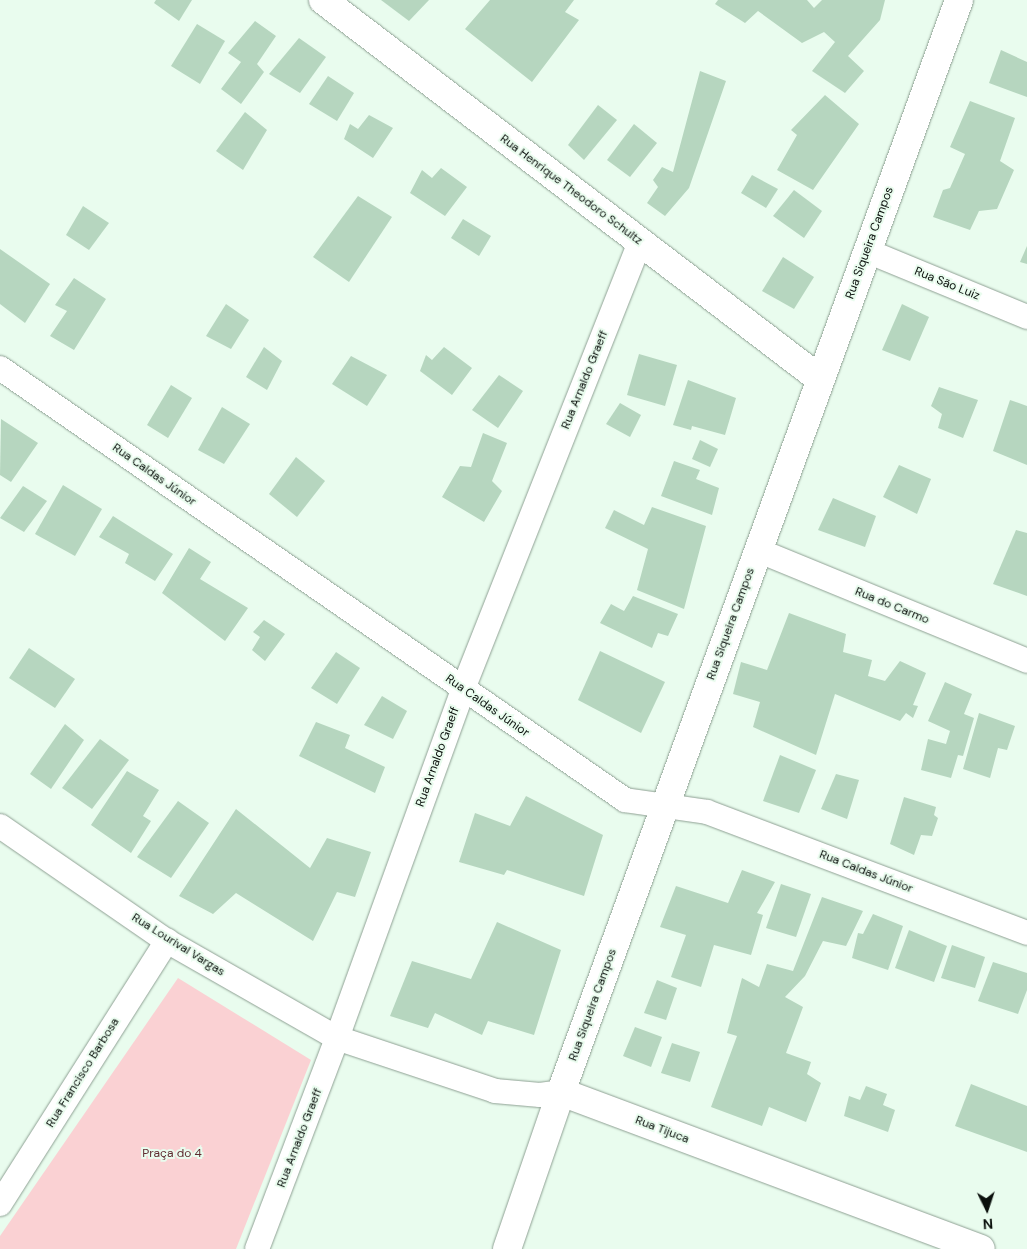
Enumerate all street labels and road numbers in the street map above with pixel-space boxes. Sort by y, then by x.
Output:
street label: Rua Henrique Theodoro Schultz [497,132,645,248]
street label: Rua Siqueira Campos [843,185,897,301]
street label: Rua São Luiz [912,264,982,304]
street label: Rua Arnaldo Graeff [559,329,611,431]
street label: Rua Caldas Júnior [109,441,199,509]
street label: Rua Siqueira Campos [704,566,758,682]
street label: Rua do Carmo [853,585,931,627]
street label: Rua Caldas Júnior [442,672,532,740]
street label: Rua Arnaldo Graeff [413,705,463,809]
street label: Rua Caldas Júnior [817,848,915,896]
street label: Rua Lourival Vargas [129,911,227,979]
street label: Rua Siqueira Campos [566,947,620,1063]
street label: Rua Francisco Barbosa [43,1016,123,1130]
street label: Rua Arnaldo Graeff [274,1086,326,1190]
street label: Rua Tijuca [633,1113,691,1147]

